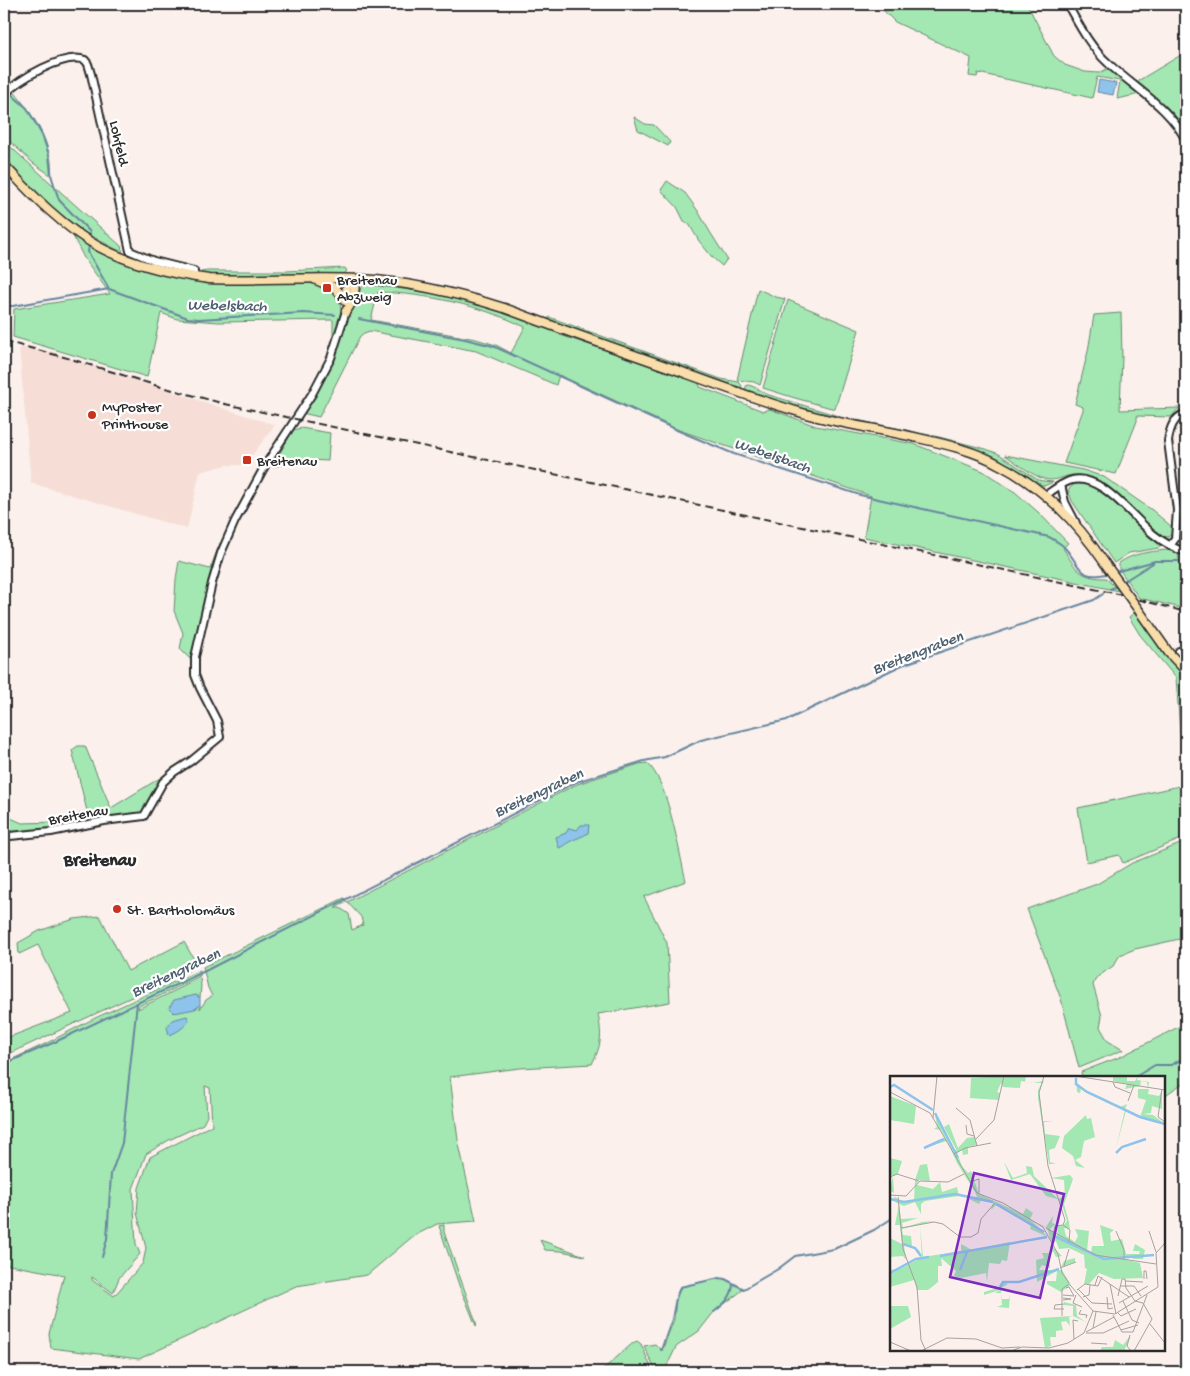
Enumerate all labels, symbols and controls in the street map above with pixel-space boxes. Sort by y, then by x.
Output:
street label: Lohfeld [104,119,132,169]
place label: Breitenau Abzweig [336,272,397,307]
marker: Breitenau Abzweig [321,282,333,294]
water label: Webelsbach [187,297,267,318]
place label: MyPoster Printhouse [101,399,168,434]
marker: MyPoster Printhouse [86,409,98,421]
water label: Webelsbach [731,435,813,479]
place label: Breitenau [256,453,317,471]
marker: Breitenau [241,454,253,466]
water label: Breitengraben [870,628,967,680]
water label: Breitengraben [492,765,587,823]
street label: Breitenau [46,802,110,830]
district label: Breitenau [63,851,137,872]
place label: St. Bartholomäus [127,902,235,920]
marker: St. Bartholomäus [111,903,123,915]
water label: Breitengraben [129,945,224,1003]
inset map [890,1076,1165,1351]

